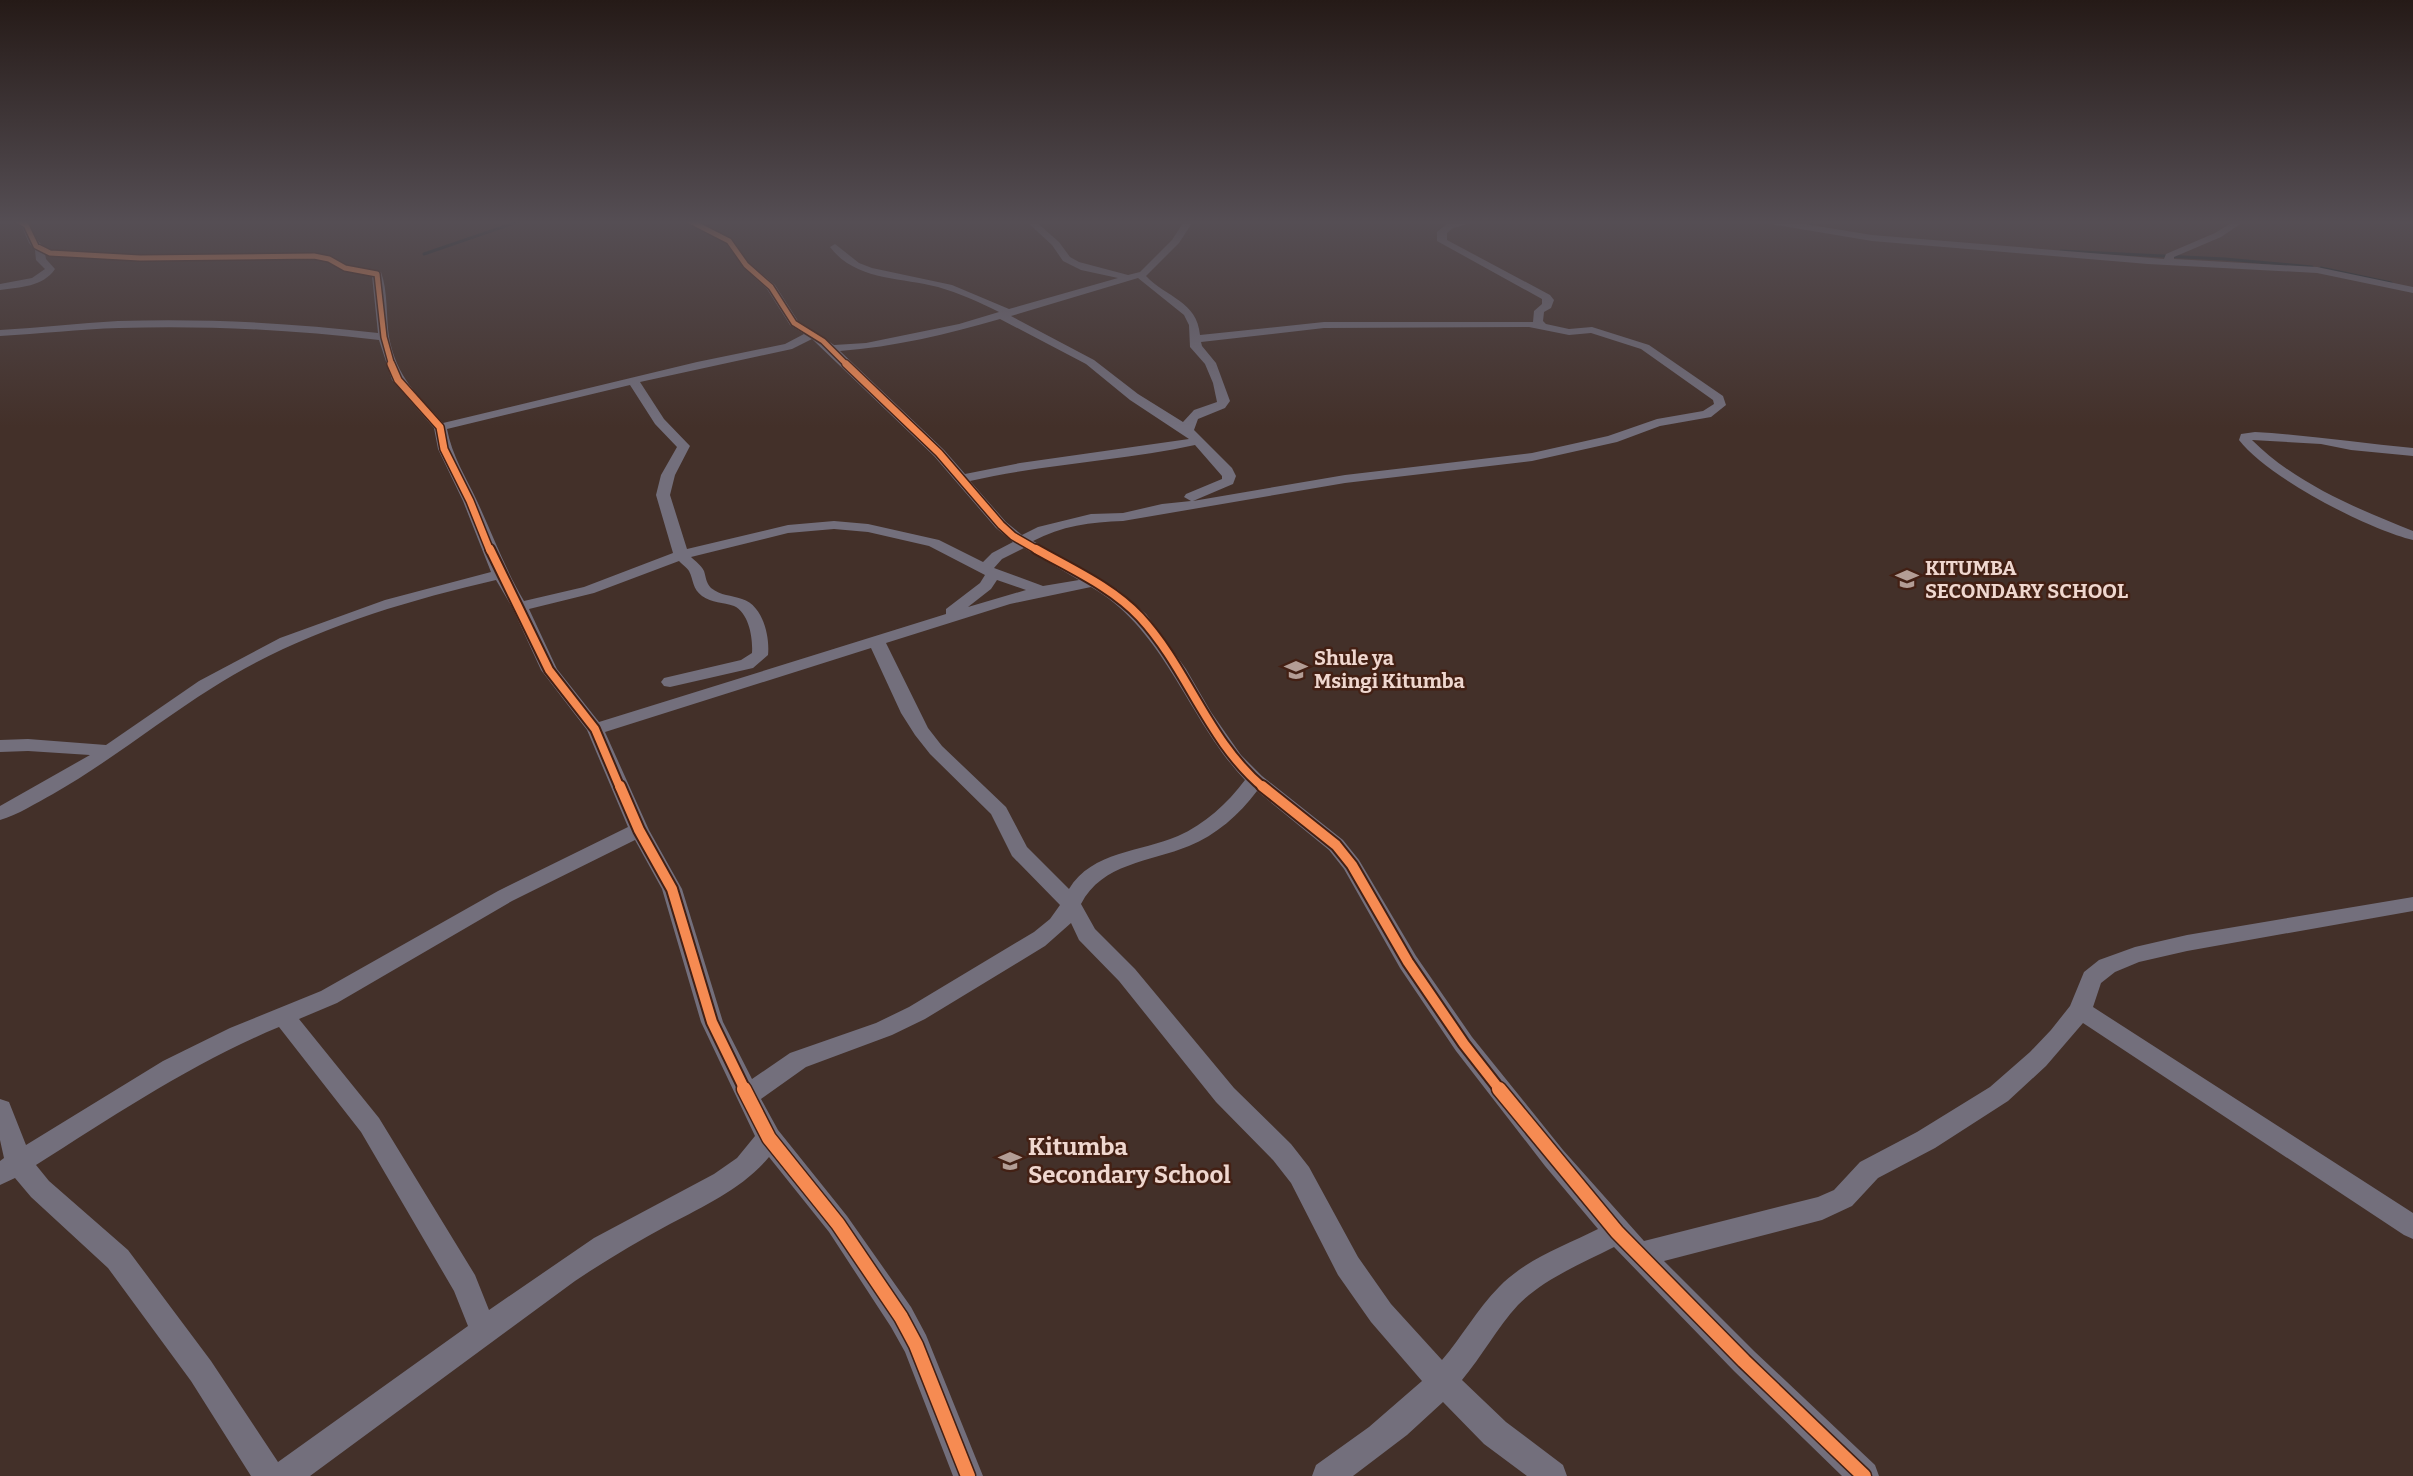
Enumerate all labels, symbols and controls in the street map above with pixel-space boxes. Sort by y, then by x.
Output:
place label: KITUMBA SECONDARY SCHOOL [1925,556,2128,603]
school or university icon: KITUMBA SECONDARY SCHOOL [1894,566,1920,592]
place label: Shule ya Msingi Kitumba [1314,646,1465,693]
school or university icon: Shule ya Msingi Kitumba [1283,657,1309,683]
place label: Kitumba Secondary School [1028,1133,1231,1189]
school or university icon: Kitumba Secondary School [997,1148,1023,1174]

